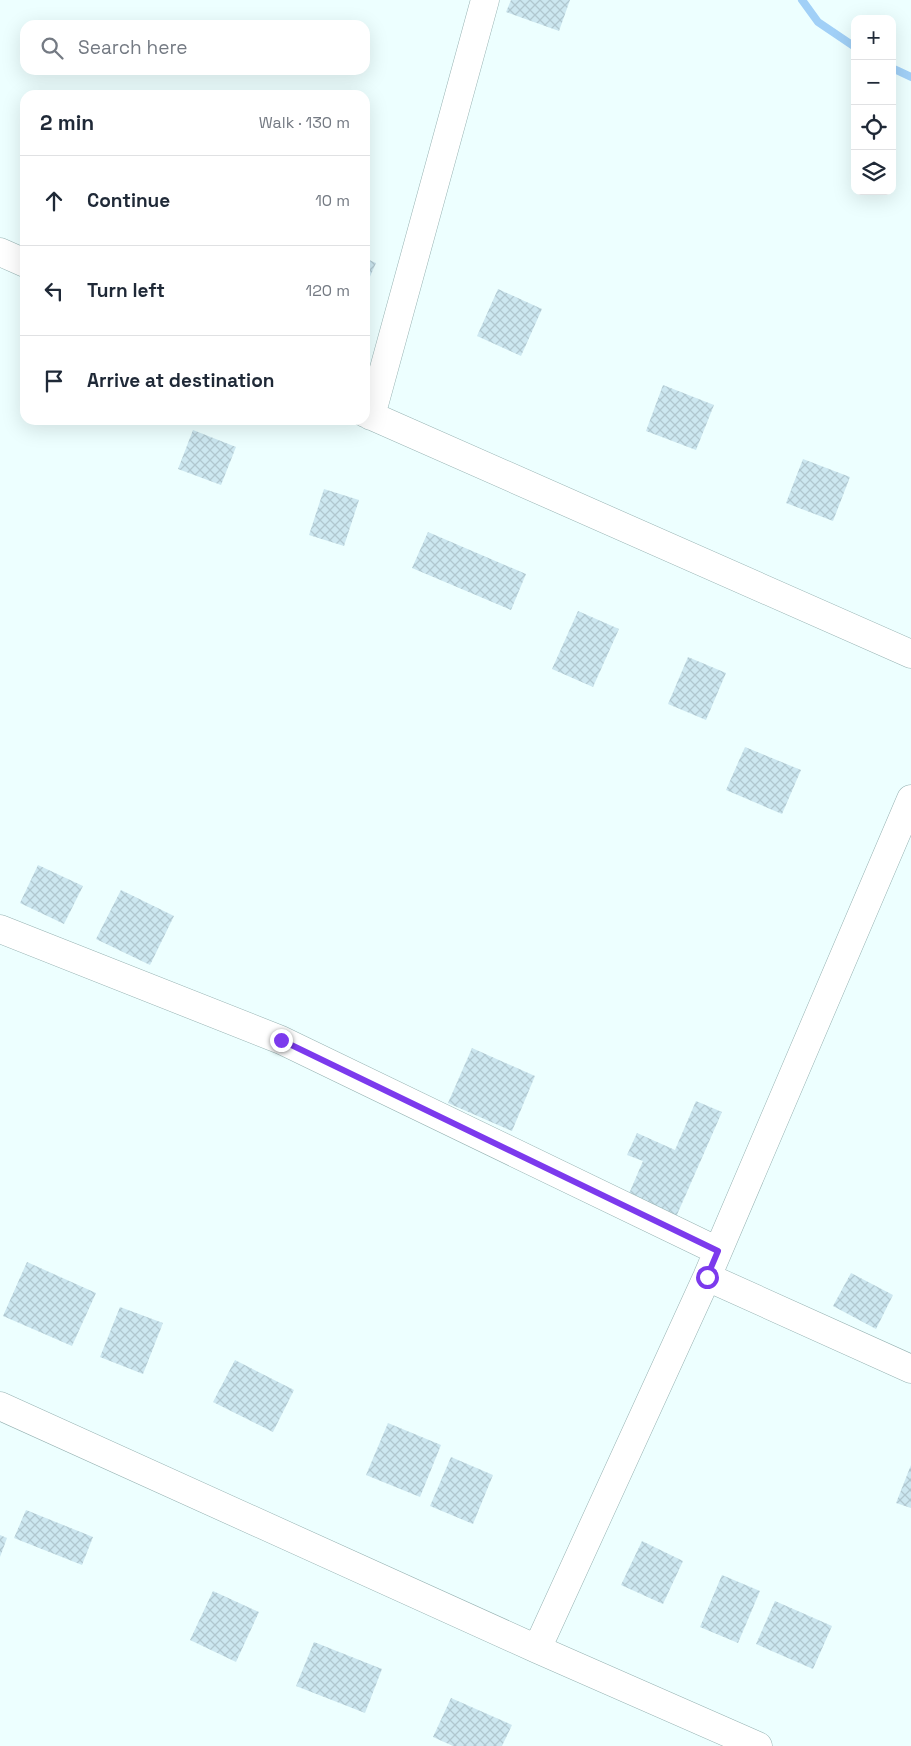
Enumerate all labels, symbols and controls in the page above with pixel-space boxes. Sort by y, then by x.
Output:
map controls [851,15,896,195]
button: + [851,15,896,60]
search box [20,20,370,75]
icon: search [38,34,66,62]
text: Search here [78,35,188,60]
button: − [851,60,896,105]
button: locate [851,105,896,150]
text: 2 min [40,109,94,136]
text: Walk · 130 m [259,112,350,133]
button: layers [851,150,896,195]
icon: ahead [40,187,68,215]
text: Continue [87,188,170,213]
text: 10 m [315,190,350,211]
icon: left [40,277,68,305]
text: Turn left [87,278,165,303]
text: 120 m [306,280,350,301]
icon: arrive [40,367,68,395]
text: Arrive at destination [87,368,275,393]
route end [270,1029,293,1052]
route start [696,1266,719,1289]

